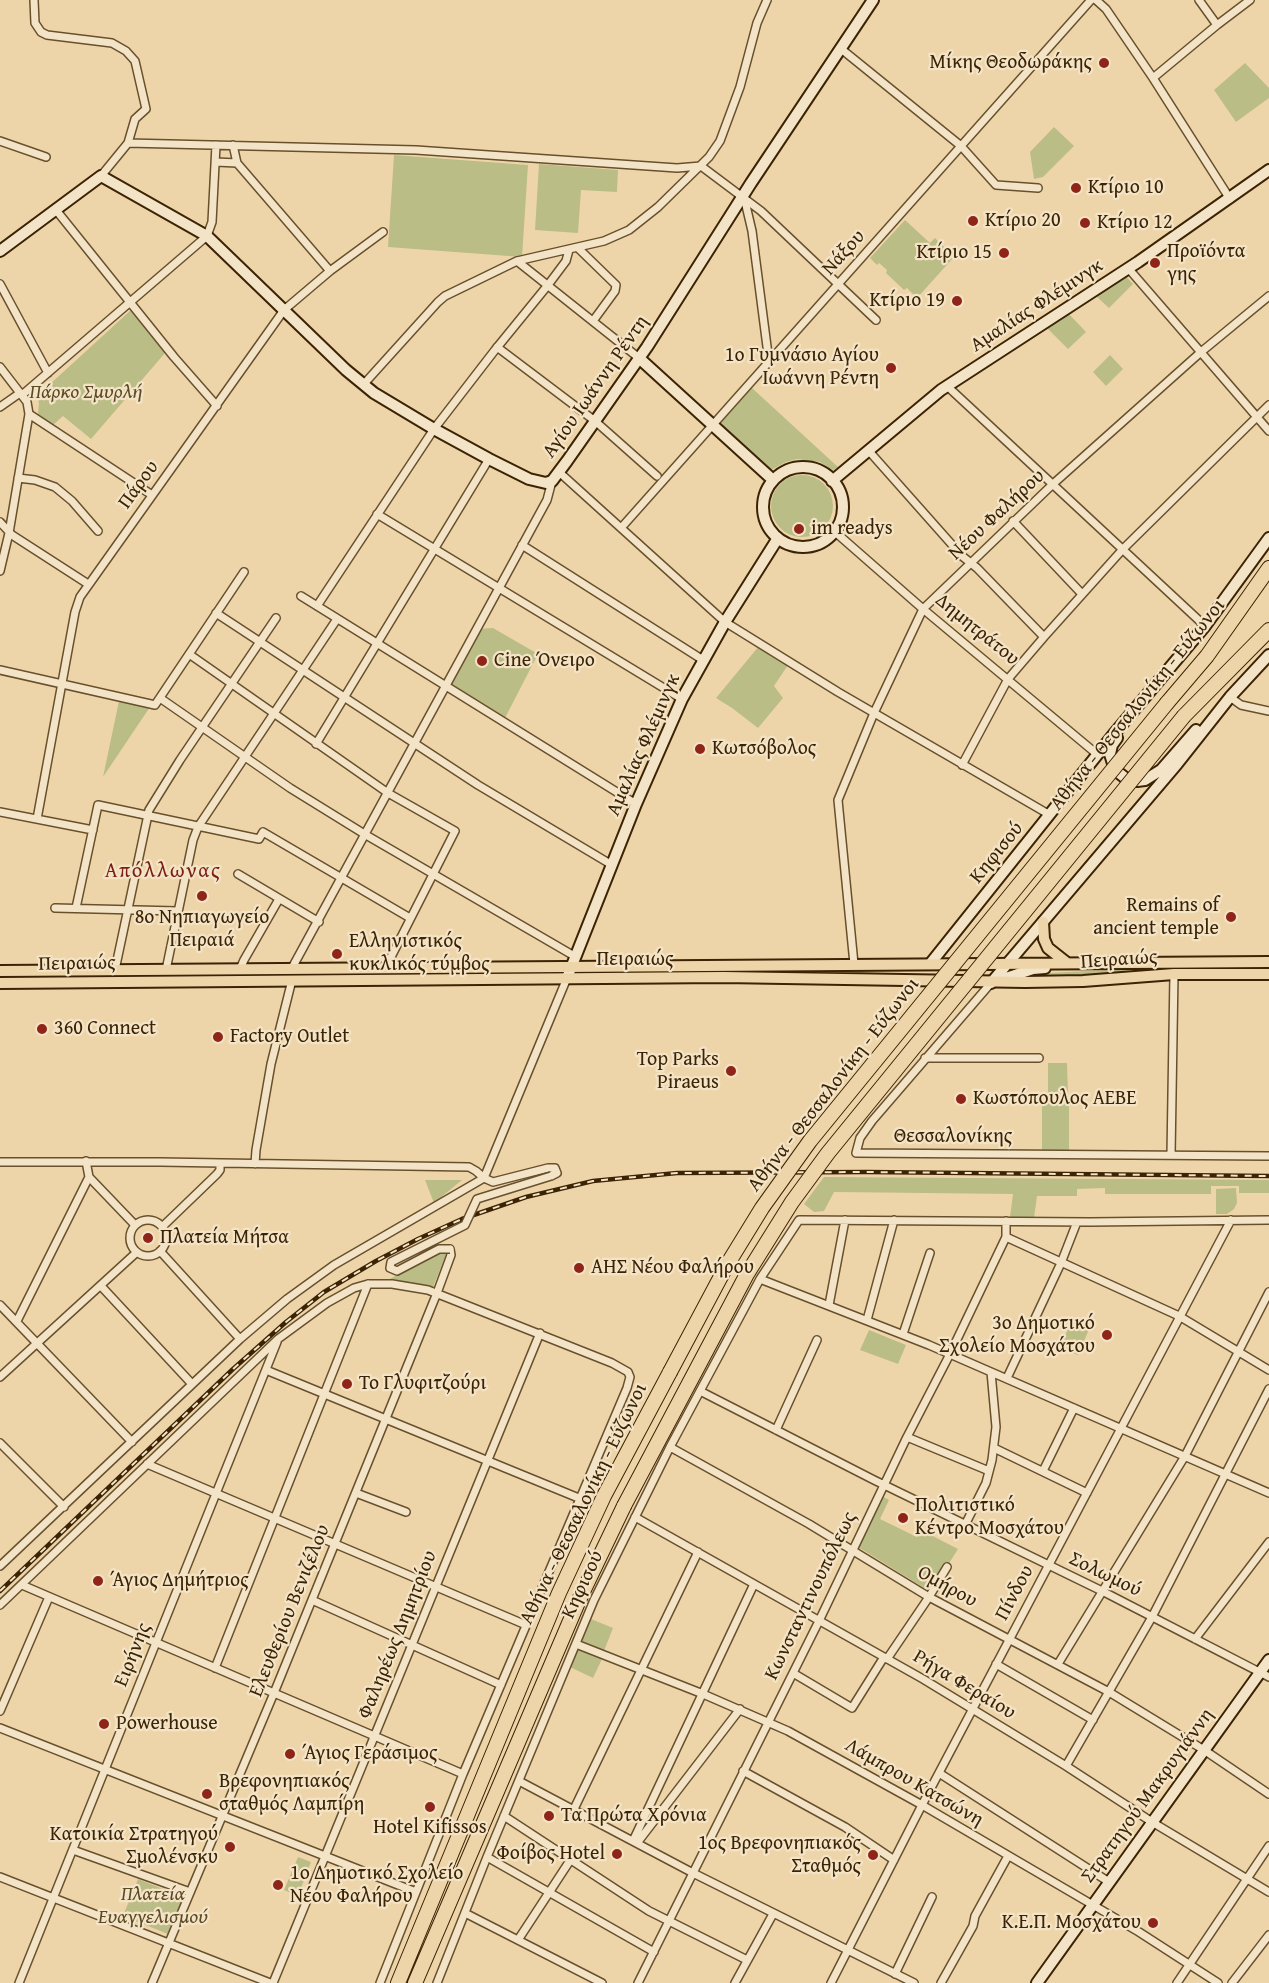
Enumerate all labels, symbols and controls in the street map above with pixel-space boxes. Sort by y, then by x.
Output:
place label: Μίκης Θεοδωράκης [929,51,1092,75]
marker: Μίκης Θεοδωράκης [1097,56,1111,70]
place label: Κτίριο 10 [1088,176,1164,200]
marker: Κτίριο 10 [1069,181,1083,195]
place label: Κτίριο 20 [985,209,1061,233]
place label: Κτίριο 12 [1097,211,1173,235]
marker: Κτίριο 20 [966,214,980,228]
marker: Κτίριο 12 [1078,216,1092,230]
street label: Νάξου [817,225,871,281]
place label: Προϊόντα γης [1167,240,1246,287]
place label: Κτίριο 15 [916,241,992,265]
marker: Κτίριο 15 [997,246,1011,260]
street label: Αμαλίας Φλέμινγκ [966,254,1108,358]
marker: Προϊόντα γης [1148,256,1162,270]
place label: Κτίριο 19 [869,289,945,313]
marker: Κτίριο 19 [950,294,964,308]
street label: Αγίου Ιωάννη Ρέντη [538,311,654,463]
place label: 1ο Γυμνάσιο Αγίου Ιωάννη Ρέντη [725,344,879,391]
marker: 1ο Γυμνάσιο Αγίου Ιωάννη Ρέντη [884,361,898,375]
park label: Πάρκο Σµυρλή [30,381,142,405]
street label: Πάρου [114,456,164,514]
street label: Νέου Φαλήρου [944,464,1050,566]
place label: im readys [811,517,893,541]
marker: im readys [792,522,806,536]
street label: Δημητράτου [930,589,1024,671]
street label: Αθήνα - Θεσσαλονίκη - Εύζωνοι [1045,594,1231,816]
place label: Cine Όνειρο [494,649,595,673]
marker: Cine Όνειρο [475,654,489,668]
street label: Αμαλίας Φλέμινγκ [602,670,686,820]
place label: Κωτσόβολος [712,737,816,761]
marker: Κωτσόβολος [693,742,707,756]
street label: Κηφισού [965,817,1029,889]
district label: Απόλλωνας [105,859,221,885]
marker: 8ο Νηπιαγωγείο Πειραιά [195,889,209,903]
place label: Remains of ancient temple [1093,894,1219,941]
place label: 8ο Νηπιαγωγείο Πειραιά [135,906,269,953]
marker: Remains of ancient temple [1224,910,1238,924]
place label: Ελληνιστικός κυκλικός τύμβος [349,930,490,977]
street label: Πειραιώς [1080,945,1158,975]
marker: Ελληνιστικός κυκλικός τύμβος [330,947,344,961]
street label: Πειραιώς [596,948,674,972]
street label: Πειραιώς [38,951,116,977]
street label: Αθήνα - Θεσσαλονίκη - Εύζωνοι [743,973,925,1197]
place label: 360 Connect [54,1017,156,1041]
marker: 360 Connect [35,1022,49,1036]
place label: Factory Outlet [230,1025,349,1049]
marker: Factory Outlet [211,1030,225,1044]
place label: Top Parks Piraeus [637,1048,719,1095]
marker: Top Parks Piraeus [724,1064,738,1078]
place label: Κωστόπουλος ΑΕΒΕ [973,1087,1136,1111]
marker: Κωστόπουλος ΑΕΒΕ [954,1092,968,1106]
street label: Θεσσαλονίκης [894,1125,1012,1149]
place label: Πλατεία Μήτσα [160,1226,289,1250]
marker: Πλατεία Μήτσα [141,1231,155,1245]
place label: ΑΗΣ Νέου Φαλήρου [591,1256,754,1280]
marker: ΑΗΣ Νέου Φαλήρου [572,1261,586,1275]
place label: 3ο Δημοτικό Σχολείο Μοσχάτου [939,1312,1095,1359]
marker: 3ο Δημοτικό Σχολείο Μοσχάτου [1100,1328,1114,1342]
place label: Το Γλυφιτζούρι [359,1372,486,1396]
marker: Το Γλυφιτζούρι [340,1377,354,1391]
street label: Αθήνα - Θεσσαλονίκη - Εύζωνοι [515,1380,653,1628]
place label: Πολιτιστικό Κέντρο Μοσχάτου [915,1494,1064,1541]
street label: Κωνσταντινουπόλεως [760,1508,862,1684]
marker: Πολιτιστικό Κέντρο Μοσχάτου [896,1511,910,1525]
street label: Ελευθερίου Βενιζέλου [244,1521,336,1701]
street label: Φαληρέως Δημητρίου [353,1547,443,1723]
street label: Κηφισού [557,1547,609,1623]
street label: Σολωμού [1065,1547,1145,1603]
street label: Ομήρου [913,1561,981,1613]
street label: Πίνδου [991,1561,1039,1625]
place label: Άγιος Δημήτριος [110,1569,249,1593]
marker: Άγιος Δημήτριος [91,1574,105,1588]
street label: Ειρήνης [109,1620,157,1690]
street label: Ρήγα Φεραίου [908,1645,1020,1725]
street label: Στρατηγού Μακρυγιάννη [1077,1704,1219,1888]
place label: Powerhouse [116,1712,218,1736]
marker: Powerhouse [97,1717,111,1731]
street label: Λάμπρου Κατσώνη [841,1734,987,1832]
place label: Άγιος Γεράσιμος [302,1742,437,1766]
marker: Άγιος Γεράσιμος [283,1747,297,1761]
place label: Bρεφονηπιακός σταθμός Λαμπίρη [219,1770,364,1817]
marker: Bρεφονηπιακός σταθμός Λαμπίρη [200,1787,214,1801]
marker: Hotel Kifissos [423,1800,437,1814]
place label: Τα Πρώτα Χρόνια [561,1804,707,1828]
marker: Τα Πρώτα Χρόνια [542,1809,556,1823]
place label: Hotel Kifissos [373,1816,487,1840]
place label: Κατοικία Στρατηγού Σμολένσκυ [50,1823,218,1870]
place label: 1ος Βρεφονηπιακός Σταθμός [698,1832,861,1879]
marker: Κατοικία Στρατηγού Σμολένσκυ [223,1840,237,1854]
place label: Φοίβος Hotel [497,1842,605,1866]
marker: Φοίβος Hotel [610,1847,624,1861]
marker: 1ος Βρεφονηπιακός Σταθμός [866,1848,880,1862]
place label: 1ο Δημοτικό Σχολείο Νέου Φαλήρου [290,1862,463,1909]
marker: 1ο Δημοτικό Σχολείο Νέου Φαλήρου [271,1878,285,1892]
park label: Πλατεία Ευαγγελισμού [98,1883,208,1930]
place label: Κ.Ε.Π. Μοσχάτου [1002,1911,1141,1935]
marker: Κ.Ε.Π. Μοσχάτου [1146,1916,1160,1930]

